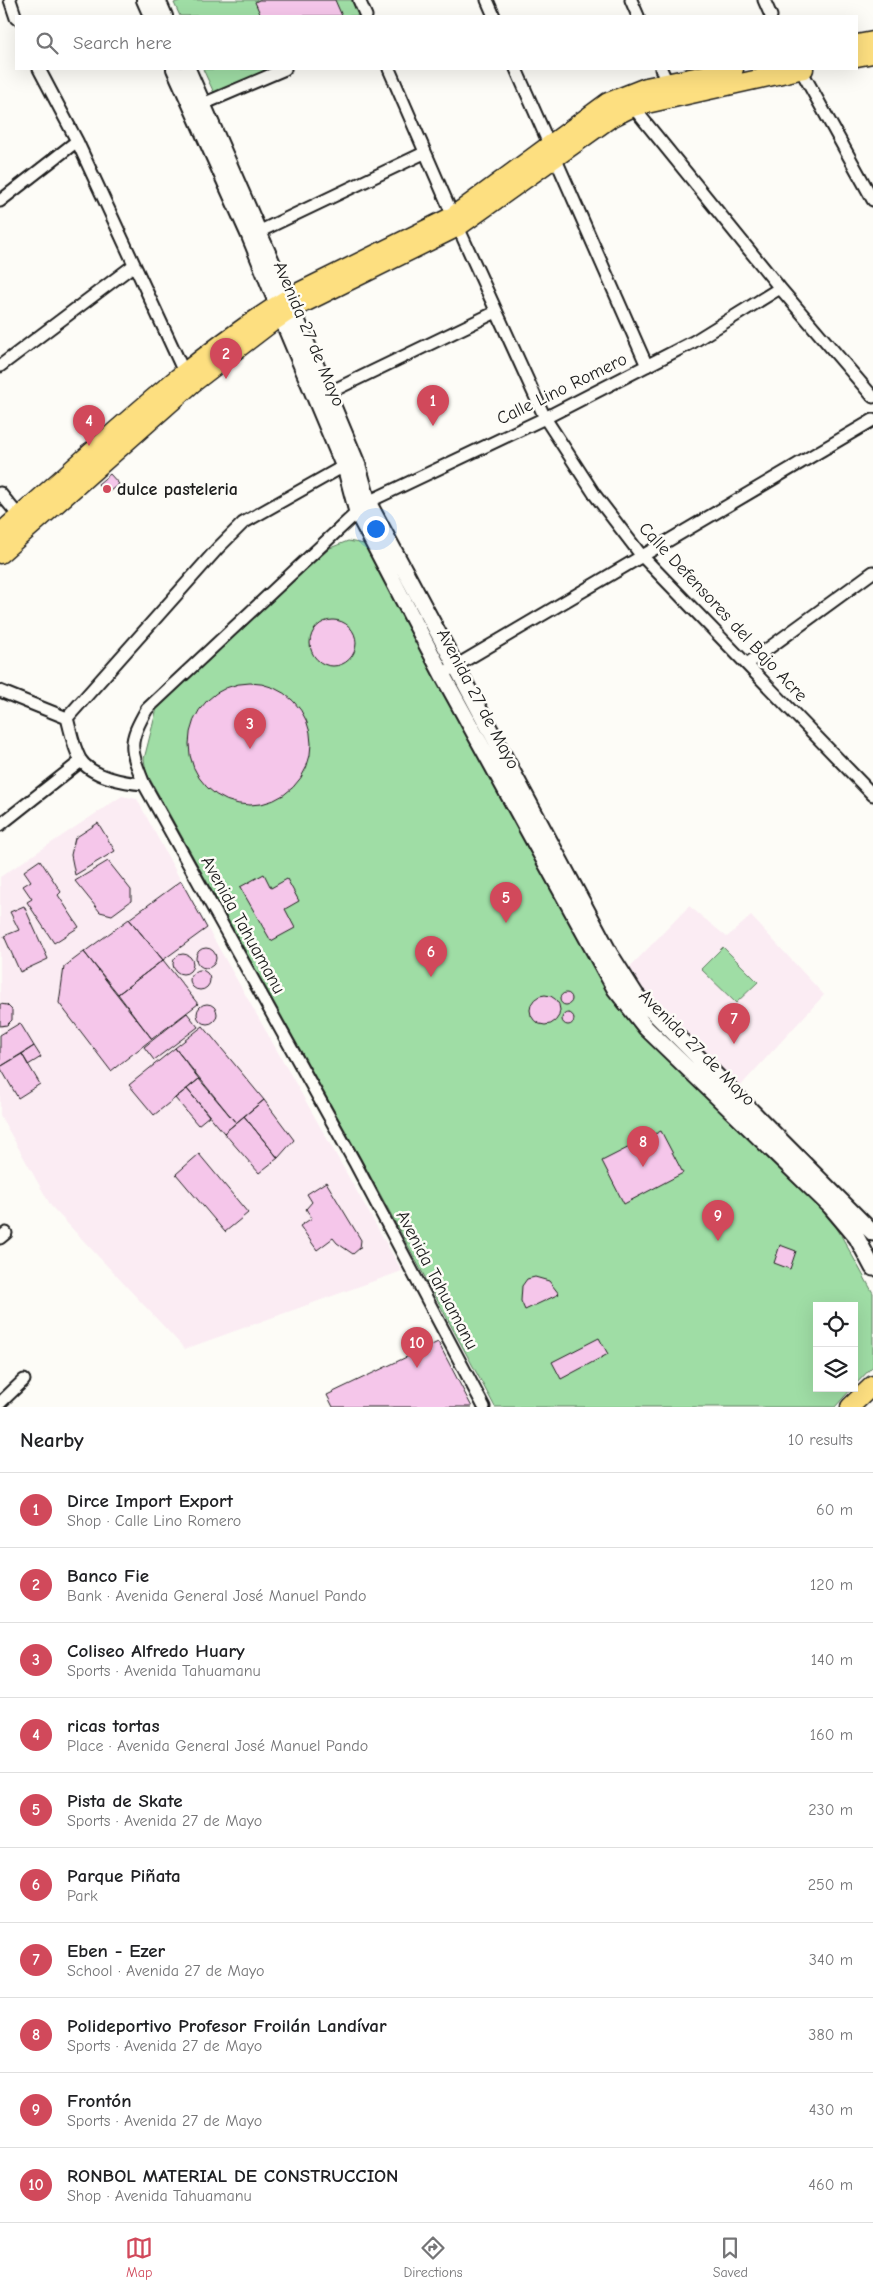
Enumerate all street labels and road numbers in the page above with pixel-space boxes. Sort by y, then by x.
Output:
street label: Avenida 27 de Mayo [269,258,349,410]
street label: Calle Lino Romero [494,348,630,430]
street label: Calle Defensores del Bajo Acre [634,518,812,706]
street label: Avenida 27 de Mayo [432,625,524,773]
street label: Avenida Tahuamanu [196,853,290,997]
street label: Avenida 27 de Mayo [634,985,760,1111]
street label: Avenida Tahuamanu [392,1207,482,1353]

